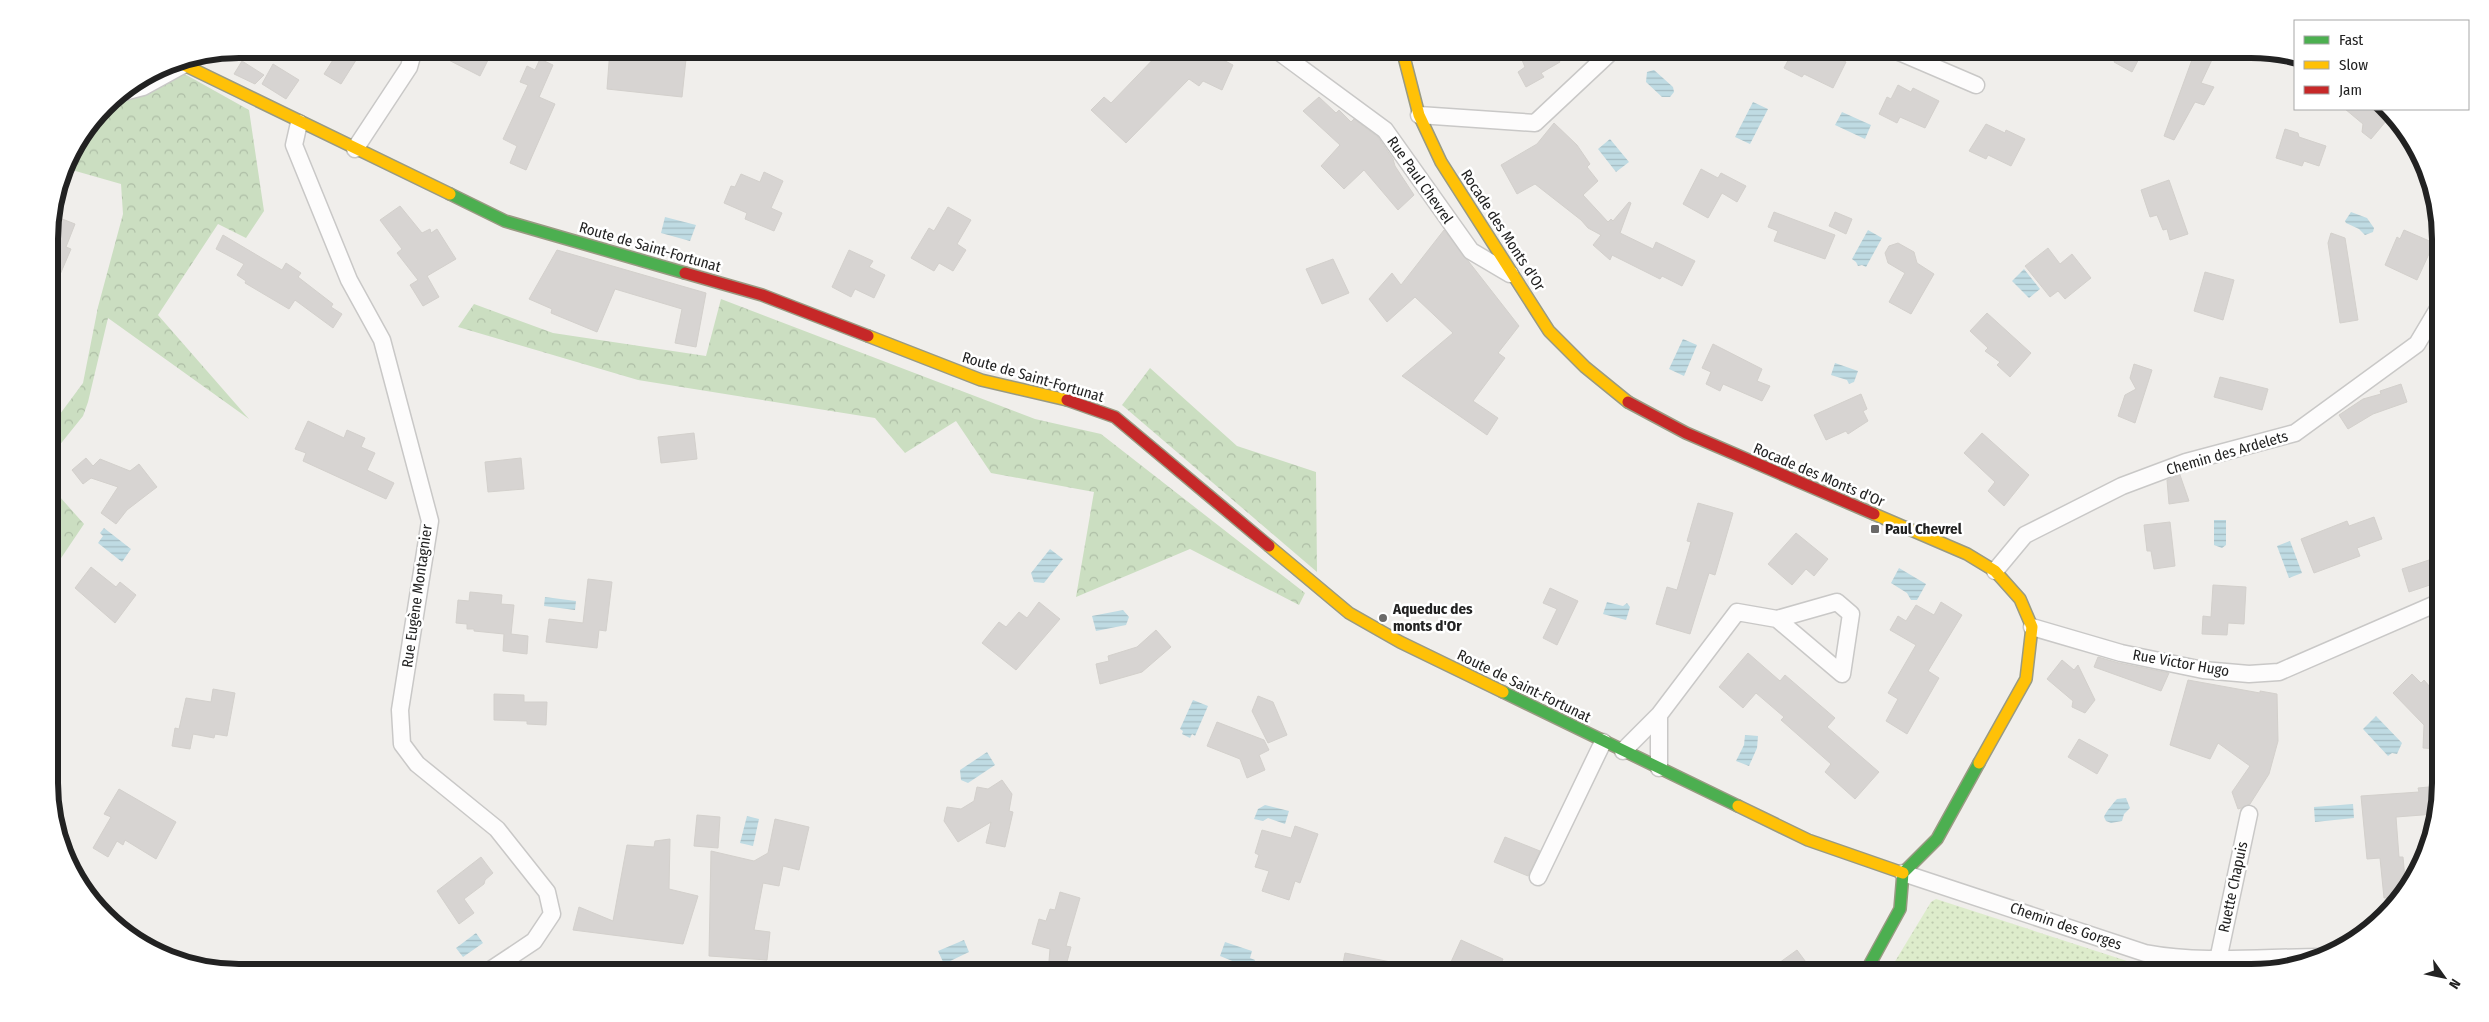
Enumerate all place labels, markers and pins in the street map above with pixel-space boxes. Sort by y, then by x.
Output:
place label: Paul Chevrel [1885,520,1963,538]
marker: Paul Chevrel [1869,523,1881,535]
place label: Aqueduc des monts d'Or [1392,600,1473,635]
marker: Aqueduc des monts d'Or [1377,612,1389,624]

